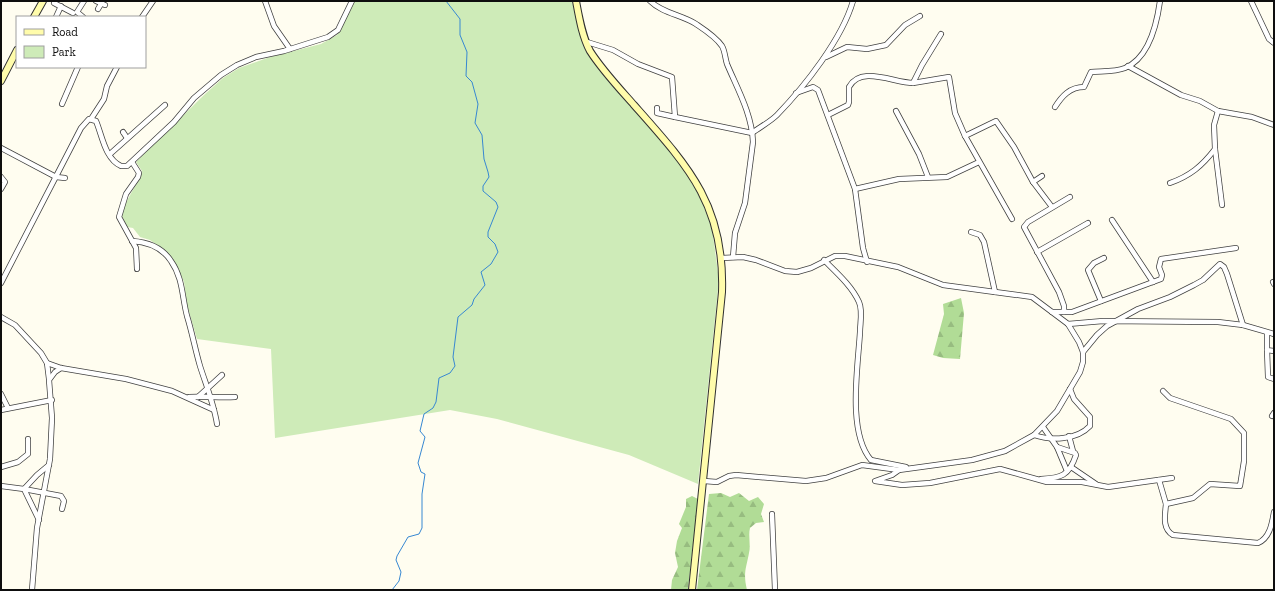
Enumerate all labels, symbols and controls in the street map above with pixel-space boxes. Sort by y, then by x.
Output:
legend [16,16,146,68]
text: Road [52,25,78,39]
text: Park [52,45,77,59]

